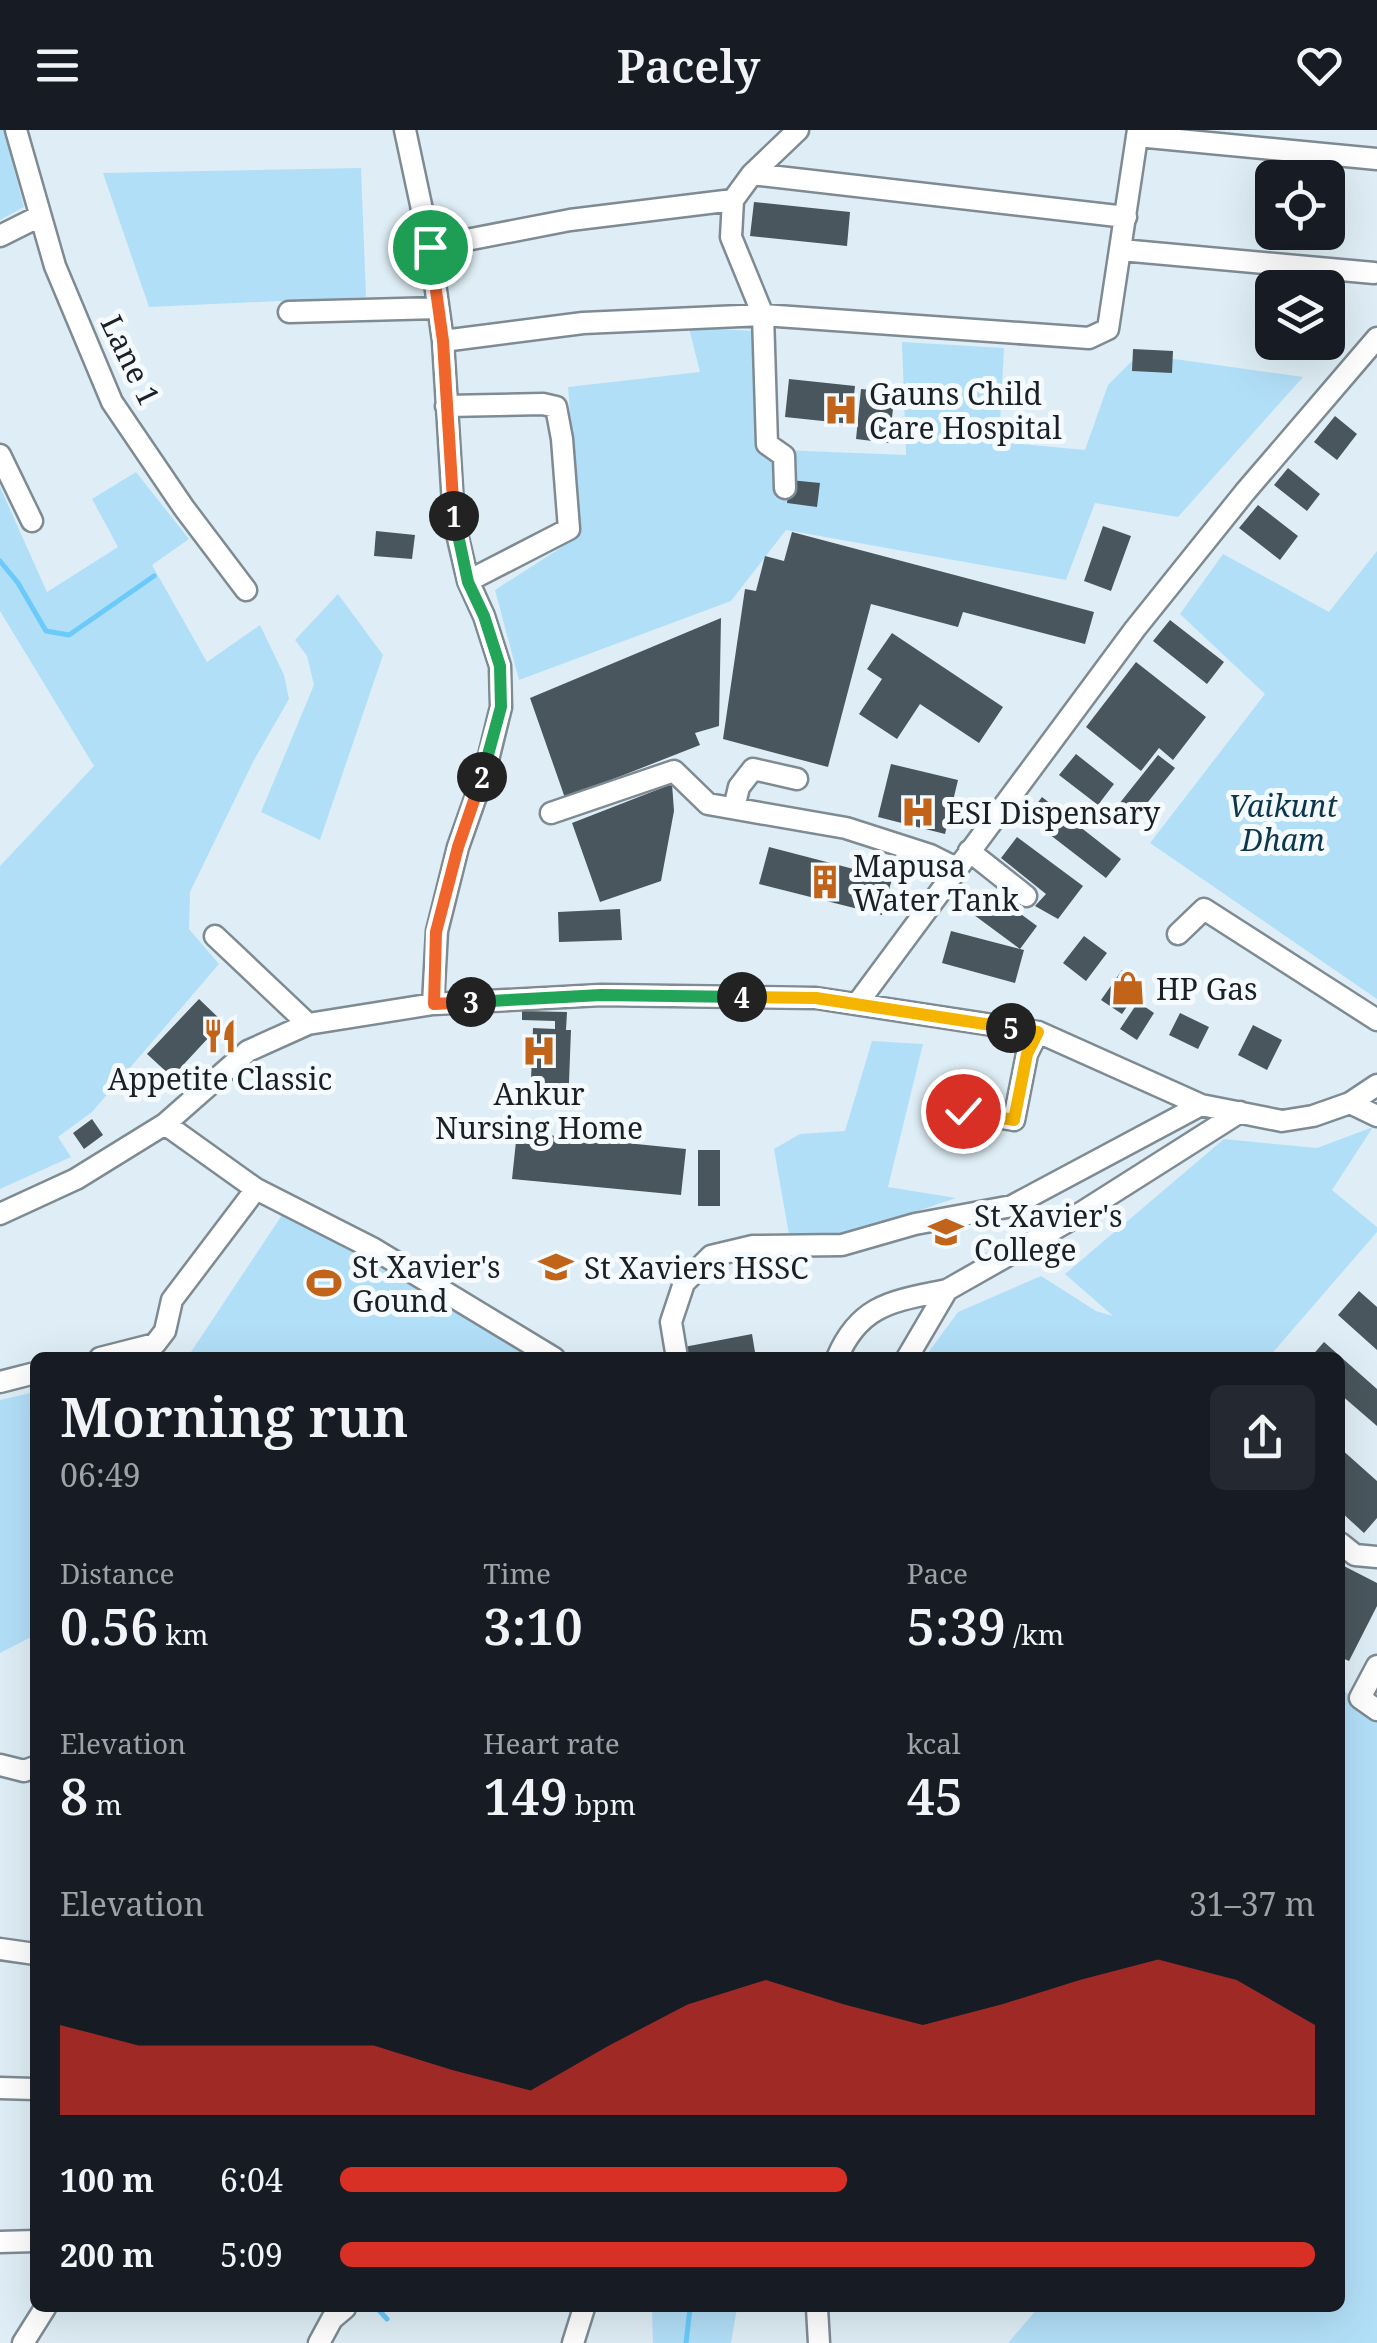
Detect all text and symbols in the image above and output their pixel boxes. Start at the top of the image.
text: Pacely [617,35,760,96]
icon: menu [30,38,85,93]
icon: heart [1292,38,1347,93]
map controls [1255,160,1345,360]
button: locate [1255,160,1345,250]
pin [388,205,473,290]
icon: arrive [403,220,458,275]
button: layers [1255,270,1345,360]
street label: Lane 1 [92,308,170,412]
place label: Gauns Child Care Hospital [869,373,1062,448]
hospital icon: Gauns Child Care Hospital [822,391,860,429]
pin: 1 [429,491,479,541]
text: 1 [446,497,462,535]
pin: 2 [457,752,507,802]
text: 2 [474,758,490,796]
park label: Vaikunt Dham [1229,785,1338,860]
place label: ESI Dispensary [946,792,1160,833]
hospital icon: ESI Dispensary [899,793,937,831]
place label: Mapusa Water Tank [853,845,1019,920]
building icon: Mapusa Water Tank [806,863,844,901]
place label: HP Gas [1156,968,1258,1009]
shop icon: HP Gas [1109,969,1147,1007]
pin: 4 [717,972,767,1022]
pin: 3 [446,977,496,1027]
text: 4 [734,978,750,1016]
text: 3 [463,983,479,1021]
pin: 5 [986,1003,1036,1053]
text: 5 [1003,1009,1019,1047]
restaurant icon: Appetite Classic [201,1017,239,1055]
hospital icon: Ankur Nursing Home [520,1032,558,1070]
place label: Appetite Classic [108,1058,332,1099]
pin [921,1069,1006,1154]
place label: Ankur Nursing Home [435,1073,643,1148]
icon: check [936,1084,991,1139]
place label: St Xavier's College [974,1195,1123,1270]
school or university icon: St Xavier's College [927,1213,965,1251]
place label: St Xavier's Gound [352,1246,501,1321]
place label: St Xaviers HSSC [584,1247,809,1288]
school or university icon: St Xaviers HSSC [537,1248,575,1286]
sports icon: St Xavier's Gound [305,1264,343,1302]
text: Morning run [60,1378,409,1453]
button: share [1210,1385,1315,1490]
text: 06:49 [60,1453,141,1496]
text: Distance [60,1554,174,1592]
text: Time [483,1554,551,1592]
text: Pace [907,1554,968,1592]
text: 0.56 [60,1592,158,1660]
text: 3:10 [483,1592,583,1660]
text: 5:39 [907,1592,1006,1660]
text: km [158,1615,208,1653]
text: /km [1006,1615,1064,1653]
text: Elevation [60,1724,186,1762]
text: Heart rate [483,1724,620,1762]
text: kcal [907,1724,961,1762]
text: 8 [60,1762,88,1830]
text: 149 [483,1762,568,1830]
text: 45 [907,1762,963,1830]
text: m [88,1785,122,1823]
text: bpm [568,1785,636,1823]
text: Elevation [60,1882,204,1925]
text: 31–37 m [1189,1882,1315,1925]
text: 100 m [60,2158,154,2201]
text: 6:04 [220,2158,283,2201]
text: 200 m [60,2233,154,2276]
text: 5:09 [220,2233,283,2276]

